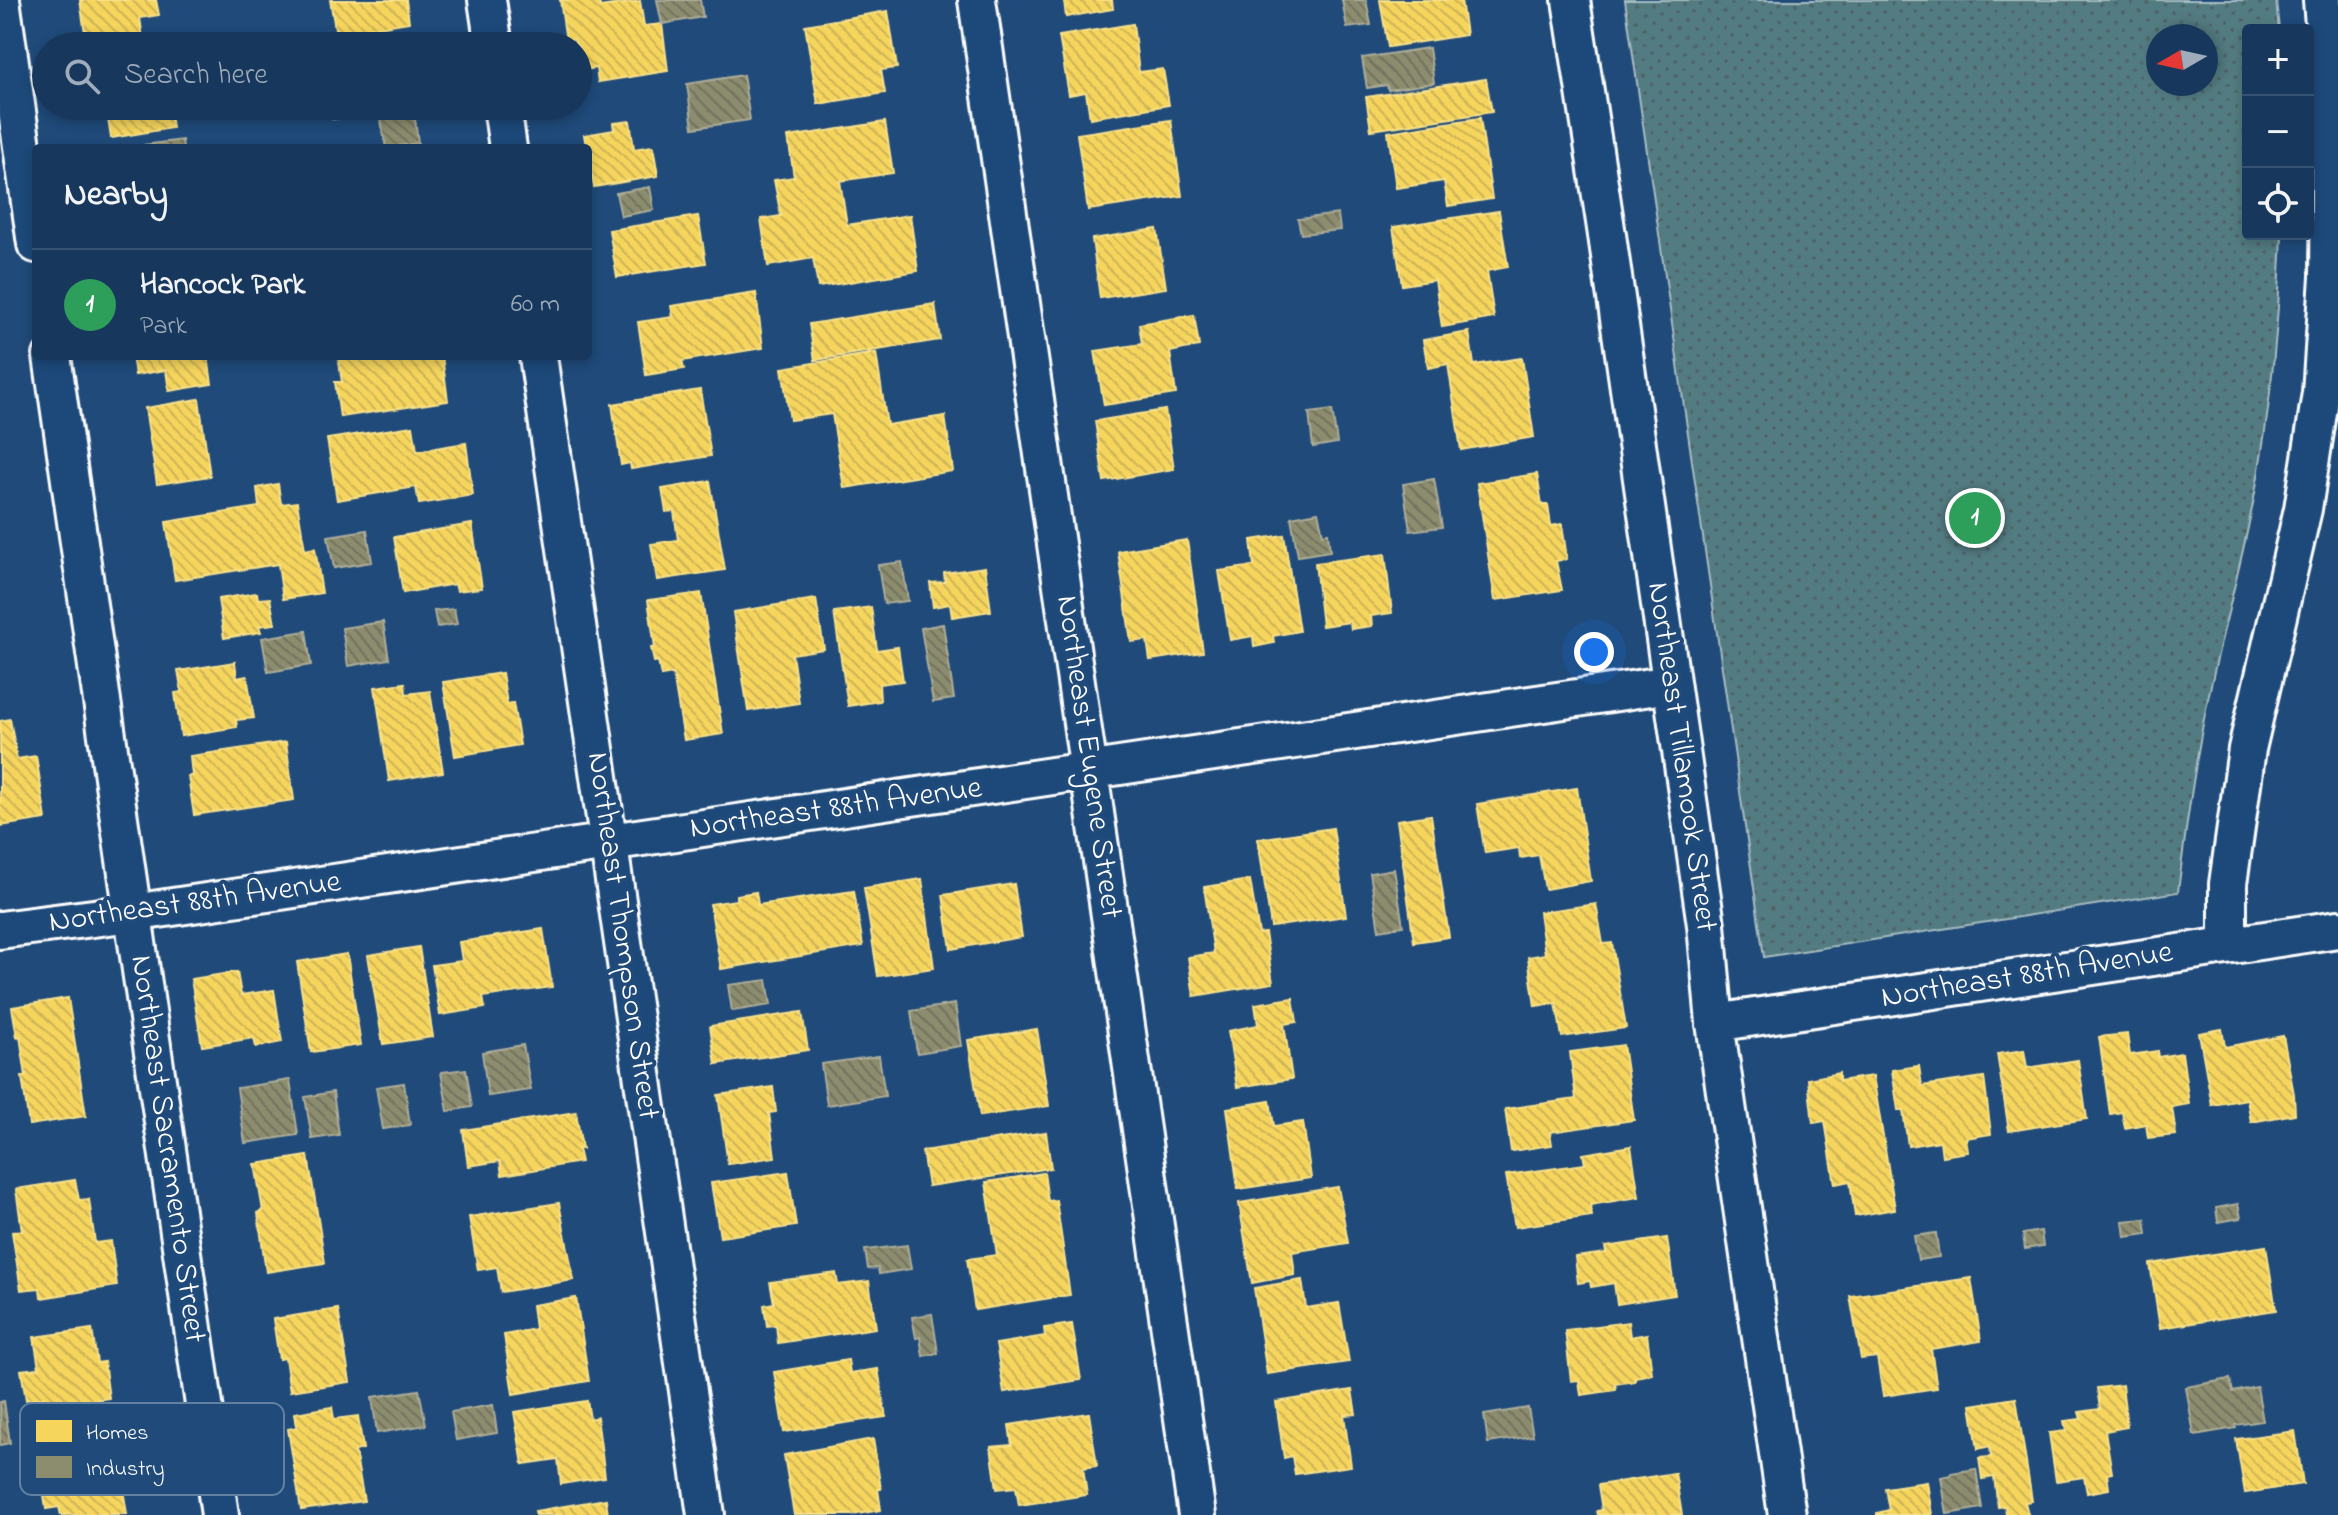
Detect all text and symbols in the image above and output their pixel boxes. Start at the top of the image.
north arrow [2146,24,2218,96]
map controls [2242,24,2314,240]
button: + [2242,24,2314,96]
search box [32,32,592,120]
icon: search [60,54,104,98]
text: Search here [124,54,268,98]
button: − [2242,96,2314,168]
button: locate [2242,168,2314,240]
text: Nearby [64,171,168,221]
text: Hancock Park [140,264,306,308]
text: 1 [86,286,94,324]
text: 60 m [511,286,560,324]
text: Park [140,308,187,346]
pin: 1 [1949,488,2001,548]
street label: Northeast Tillamook Street [1633,579,1729,935]
street label: Northeast Eugene Street [1042,592,1134,922]
your location [1574,632,1614,672]
street label: Northeast Thompson Street [573,749,671,1123]
street label: Northeast 88th Avenue [687,765,986,853]
street label: Northeast 88th Avenue [46,859,345,947]
street label: Northeast 88th Avenue [1878,930,2177,1022]
street label: Northeast Sacramento Street [117,952,218,1346]
legend [20,1403,284,1495]
text: Homes [86,1418,148,1450]
text: Industry [86,1454,165,1487]

